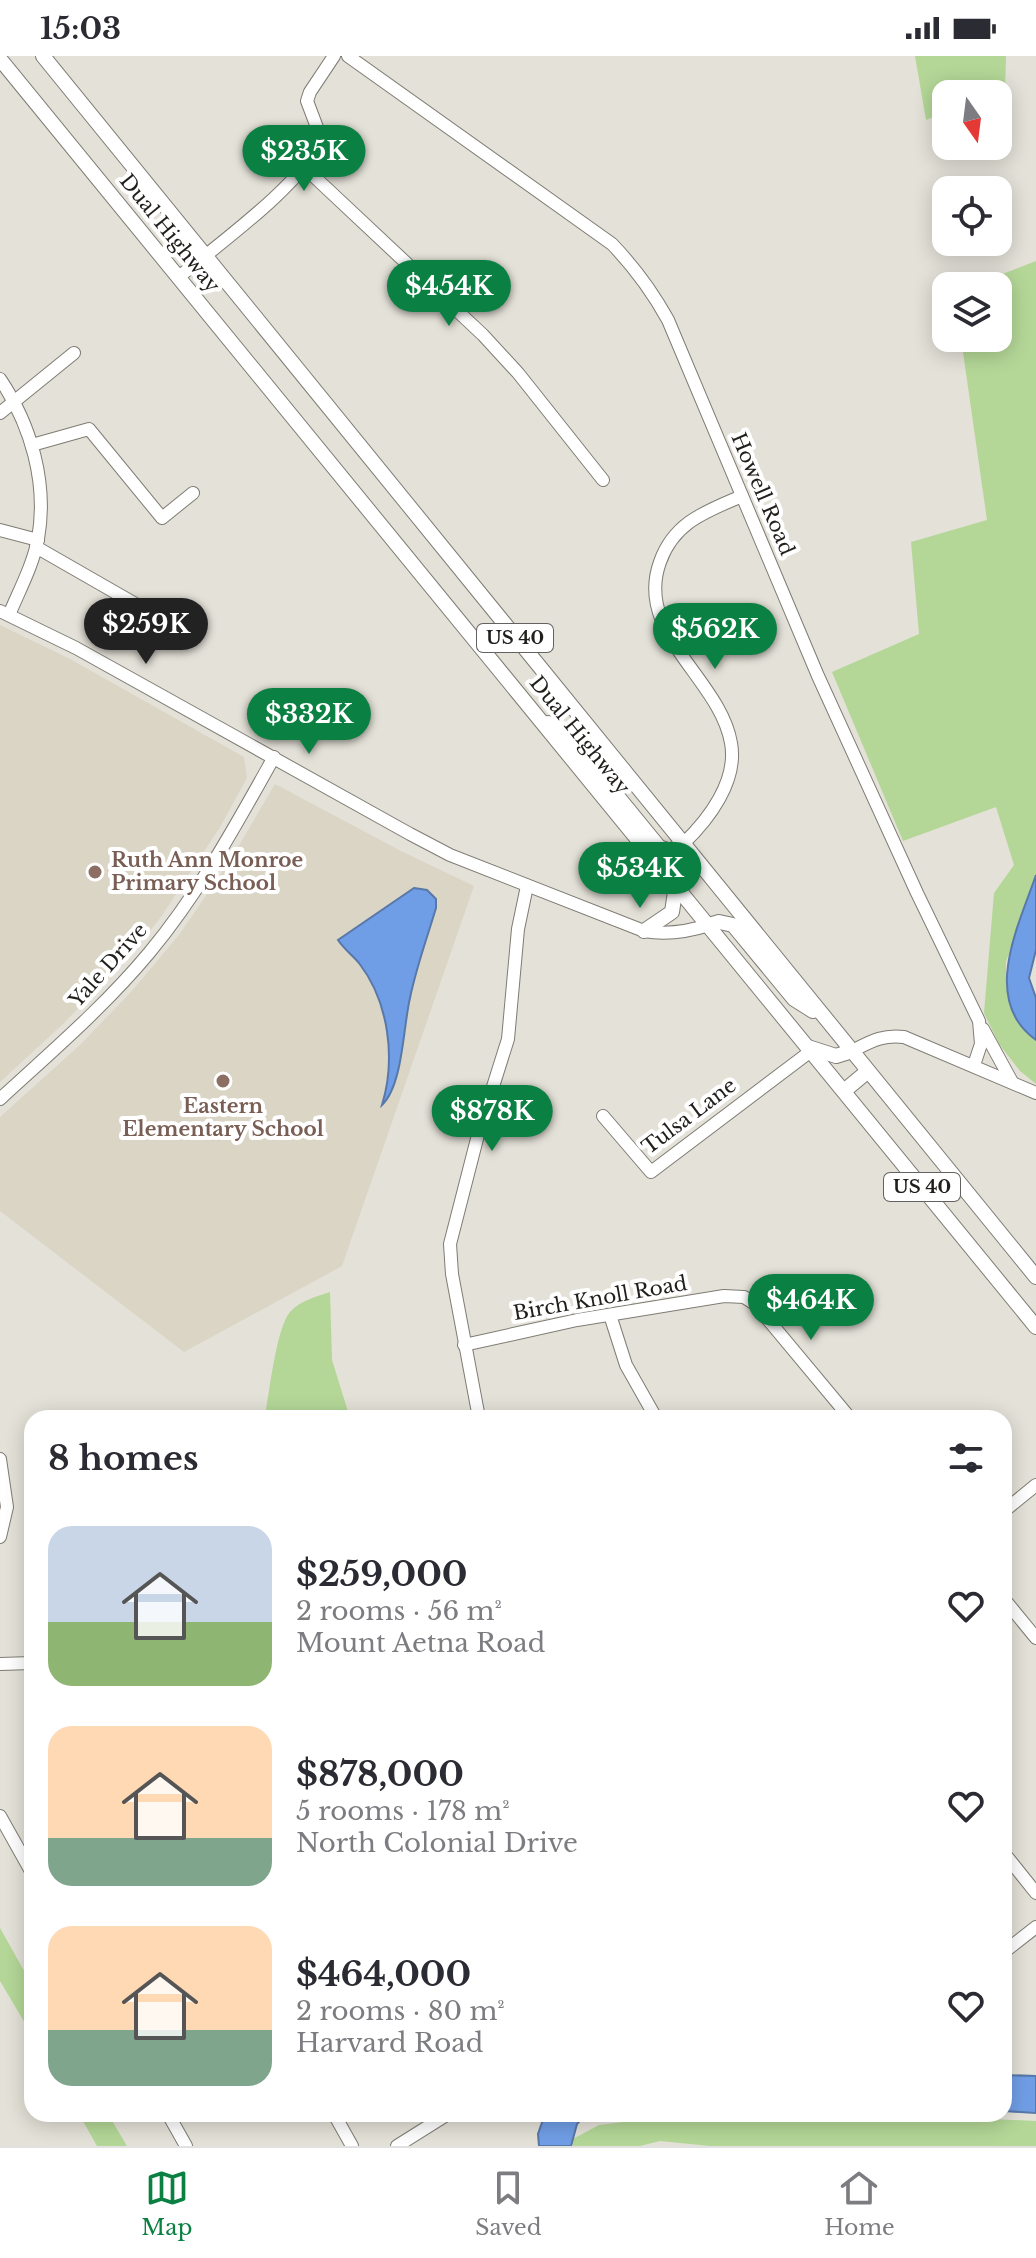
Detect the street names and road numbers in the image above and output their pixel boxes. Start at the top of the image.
street label: Dual Highway [115,169,225,297]
street label: Howell Road [726,429,800,559]
road number: US 40 [477,624,553,652]
street label: Dual Highway [525,671,635,799]
street label: Yale Drive [63,918,152,1013]
street label: Tulsa Lane [637,1073,741,1159]
road number: US 40 [884,1173,960,1201]
street label: Birch Knoll Road [511,1271,689,1325]

